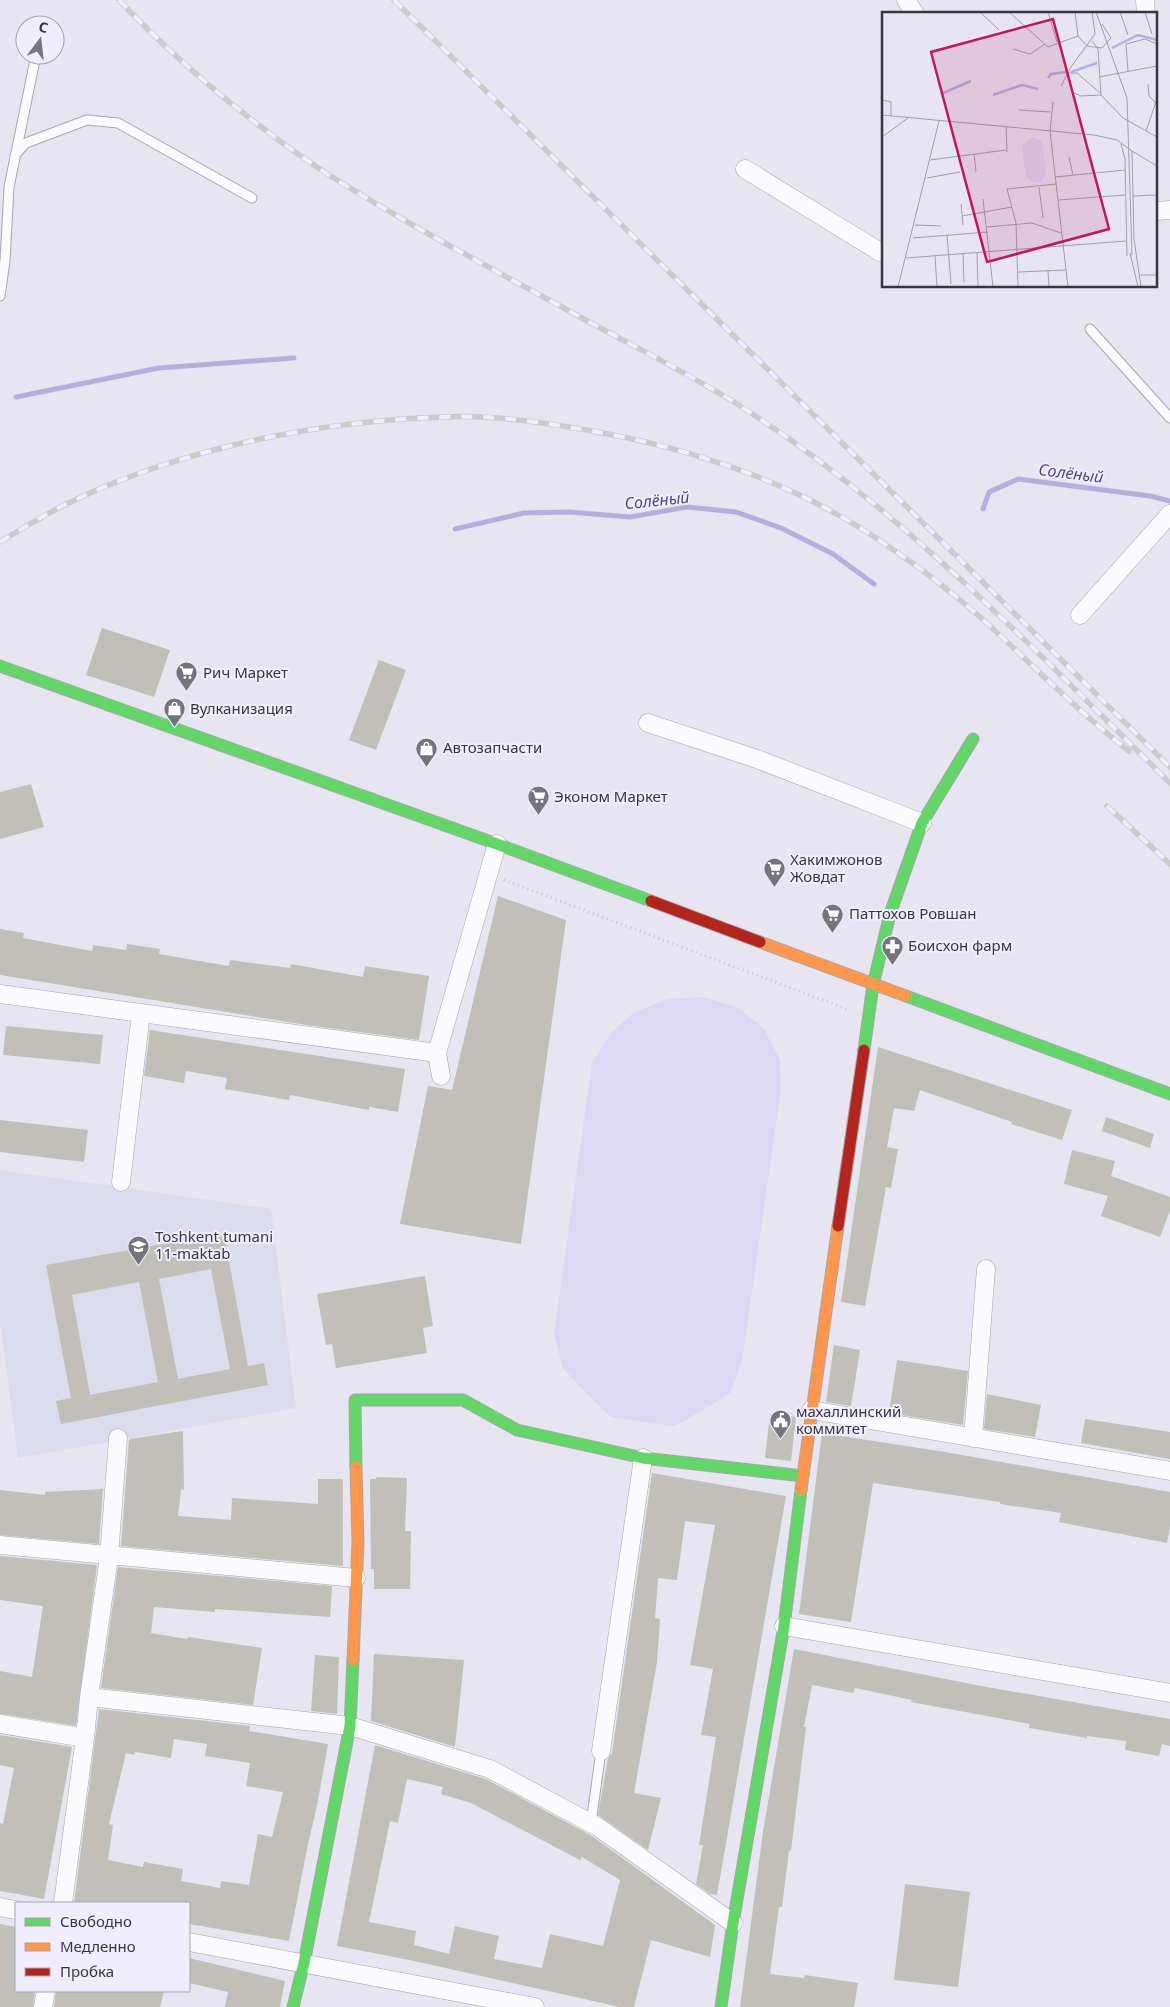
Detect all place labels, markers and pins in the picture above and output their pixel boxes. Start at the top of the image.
supermarket icon: Рич Маркет [175,661,199,692]
place label: Рич Маркет [203,662,288,682]
shop icon: Вулканизация [162,697,186,728]
place label: Вулканизация [190,698,293,718]
shop icon: Автозапчасти [415,736,439,767]
place label: Автозапчасти [443,737,542,757]
supermarket icon: Эконом Маркет [526,785,550,816]
place label: Эконом Маркет [554,786,668,806]
place label: Хакимжонов Жовдат [790,849,882,886]
supermarket icon: Хакимжонов Жовдат [762,857,786,888]
supermarket icon: Паттохов Ровшан [821,902,845,933]
place label: Паттохов Ровшан [849,903,977,923]
pharmacy icon: Боисхон фарм [880,934,904,965]
place label: Боисхон фарм [908,935,1012,955]
place label: Toshkent tumani 11-maktab [155,1226,273,1263]
school or university icon: Toshkent tumani 11-maktab [127,1234,151,1265]
place label: махаллинский коммитет [796,1401,901,1438]
public building icon: махаллинский коммитет [768,1409,792,1440]

